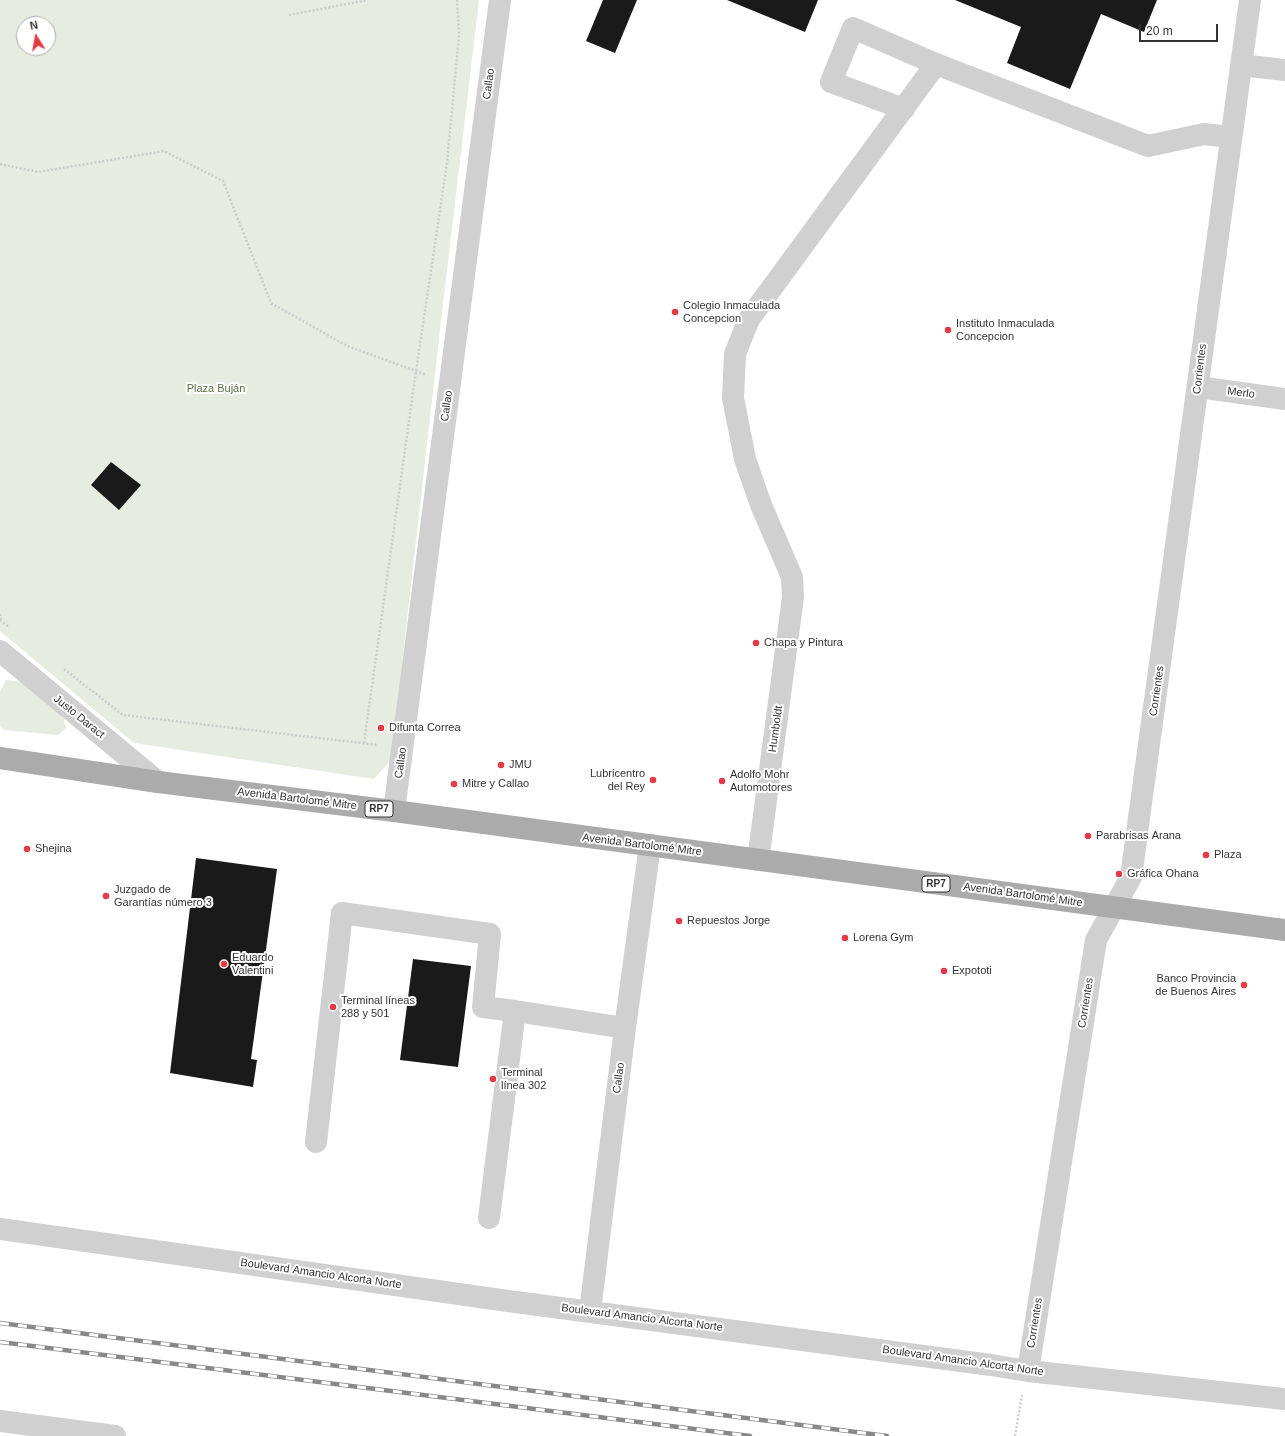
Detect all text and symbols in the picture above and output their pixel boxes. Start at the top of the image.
north arrow [16,16,56,56]
scale bar [1141,16,1220,42]
text: N [29,19,39,32]
text: 20 m [1146,24,1173,38]
street label: Callao [481,68,497,100]
place label: Colegio Inmaculada Concepcion [683,299,780,325]
marker: Colegio Inmaculada Concepcion [670,307,680,317]
place label: Instituto Inmaculada Concepcion [956,317,1054,343]
marker: Instituto Inmaculada Concepcion [943,325,953,335]
street label: Corrientes [1190,343,1210,395]
park label: Plaza Buján [187,382,245,396]
street label: Merlo [1227,385,1255,401]
street label: Callao [439,390,455,422]
place label: Chapa y Pintura [764,636,843,650]
marker: Chapa y Pintura [751,638,761,648]
street label: Corrientes [1147,665,1167,717]
street label: Justo Daract [51,692,107,742]
street label: Humboldt [766,705,786,753]
place label: Difunta Correa [389,721,461,735]
marker: Difunta Correa [376,723,386,733]
street label: Callao [392,747,410,779]
place label: JMU [509,758,532,772]
marker: JMU [496,760,506,770]
place label: Lubricentro del Rey [590,767,645,793]
place label: Adolfo Mohr Automotores [730,768,792,794]
marker: Lubricentro del Rey [648,775,658,785]
marker: Adolfo Mohr Automotores [717,776,727,786]
place label: Mitre y Callao [462,777,529,791]
marker: Mitre y Callao [449,779,459,789]
street label: Avenida Bartolomé Mitre [237,785,357,813]
road number: RP7 [365,801,393,817]
place label: Parabrisas Arana [1096,829,1181,843]
street label: Avenida Bartolomé Mitre [582,831,702,859]
marker: Parabrisas Arana [1083,831,1093,841]
place label: Shejina [35,842,72,856]
marker: Shejina [22,844,32,854]
place label: Plaza [1214,848,1242,862]
marker: Plaza [1201,850,1211,860]
place label: Gráfica Ohana [1127,867,1199,881]
marker: Gráfica Ohana [1114,869,1124,879]
road number: RP7 [922,876,950,892]
street label: Avenida Bartolomé Mitre [963,880,1083,910]
place label: Juzgado de Garantías número 3 [114,883,212,909]
marker: Juzgado de Garantías número 3 [101,891,111,901]
place label: Repuestos Jorge [687,914,770,928]
marker: Repuestos Jorge [674,916,684,926]
place label: Lorena Gym [853,931,914,945]
marker: Lorena Gym [840,933,850,943]
place label: Eduardo Valentini [232,951,274,977]
marker: Eduardo Valentini [219,959,229,969]
place label: Expototi [952,964,992,978]
marker: Expototi [939,966,949,976]
place label: Banco Provincia de Buenos Aires [1155,972,1236,998]
street label: Corrientes [1076,977,1096,1029]
marker: Banco Provincia de Buenos Aires [1239,980,1249,990]
place label: Terminal líneas 288 y 501 [341,994,415,1020]
marker: Terminal líneas 288 y 501 [328,1002,338,1012]
street label: Callao [611,1062,627,1094]
place label: Terminal línea 302 [501,1066,546,1092]
marker: Terminal línea 302 [488,1074,498,1084]
street label: Boulevard Amancio Alcorta Norte [240,1256,402,1292]
street label: Corrientes [1025,1297,1045,1349]
street label: Boulevard Amancio Alcorta Norte [560,1302,724,1334]
street label: Boulevard Amancio Alcorta Norte [882,1343,1044,1379]

